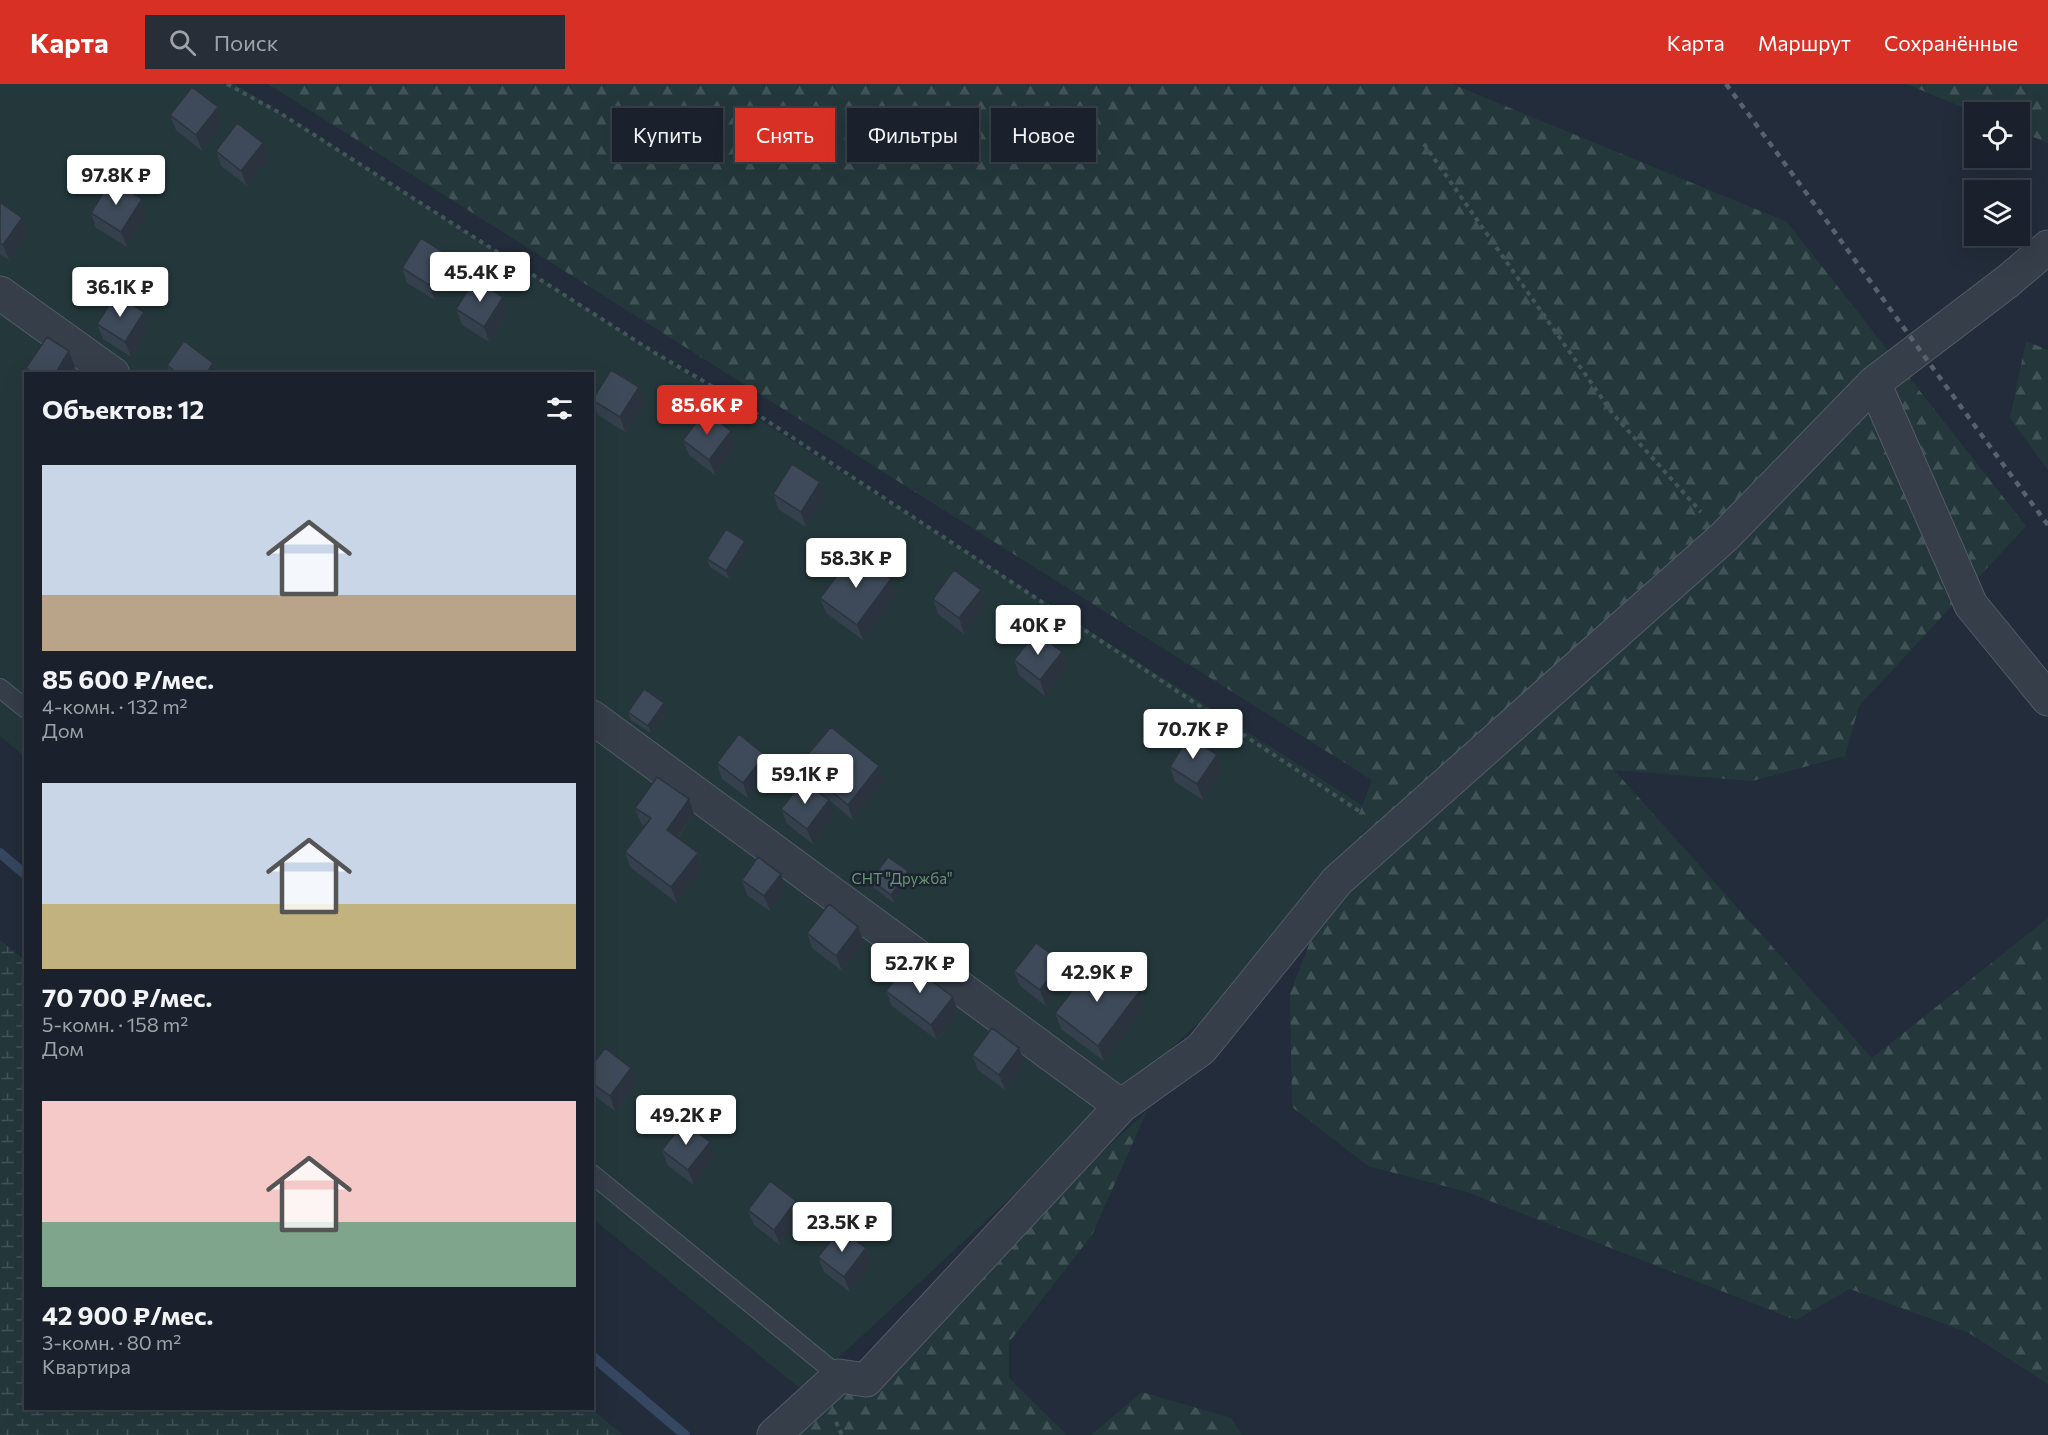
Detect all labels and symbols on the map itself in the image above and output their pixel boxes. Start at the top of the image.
pin: 97.8K ₽ [61,155,171,206]
pin: 45.4K ₽ [425,252,535,303]
pin: 36.1K ₽ [65,267,175,318]
pin: 85.6K ₽ [652,385,762,436]
pin: 58.3K ₽ [801,538,911,589]
pin: 40K ₽ [996,605,1080,656]
pin: 70.7K ₽ [1138,709,1248,760]
pin: 59.1K ₽ [750,754,860,805]
park label: СНТ "Дружба" [851,869,953,887]
pin: 52.7K ₽ [865,943,975,994]
pin: 42.9K ₽ [1042,952,1152,1003]
pin: 49.2K ₽ [631,1095,741,1146]
pin: 23.5K ₽ [787,1202,897,1253]

